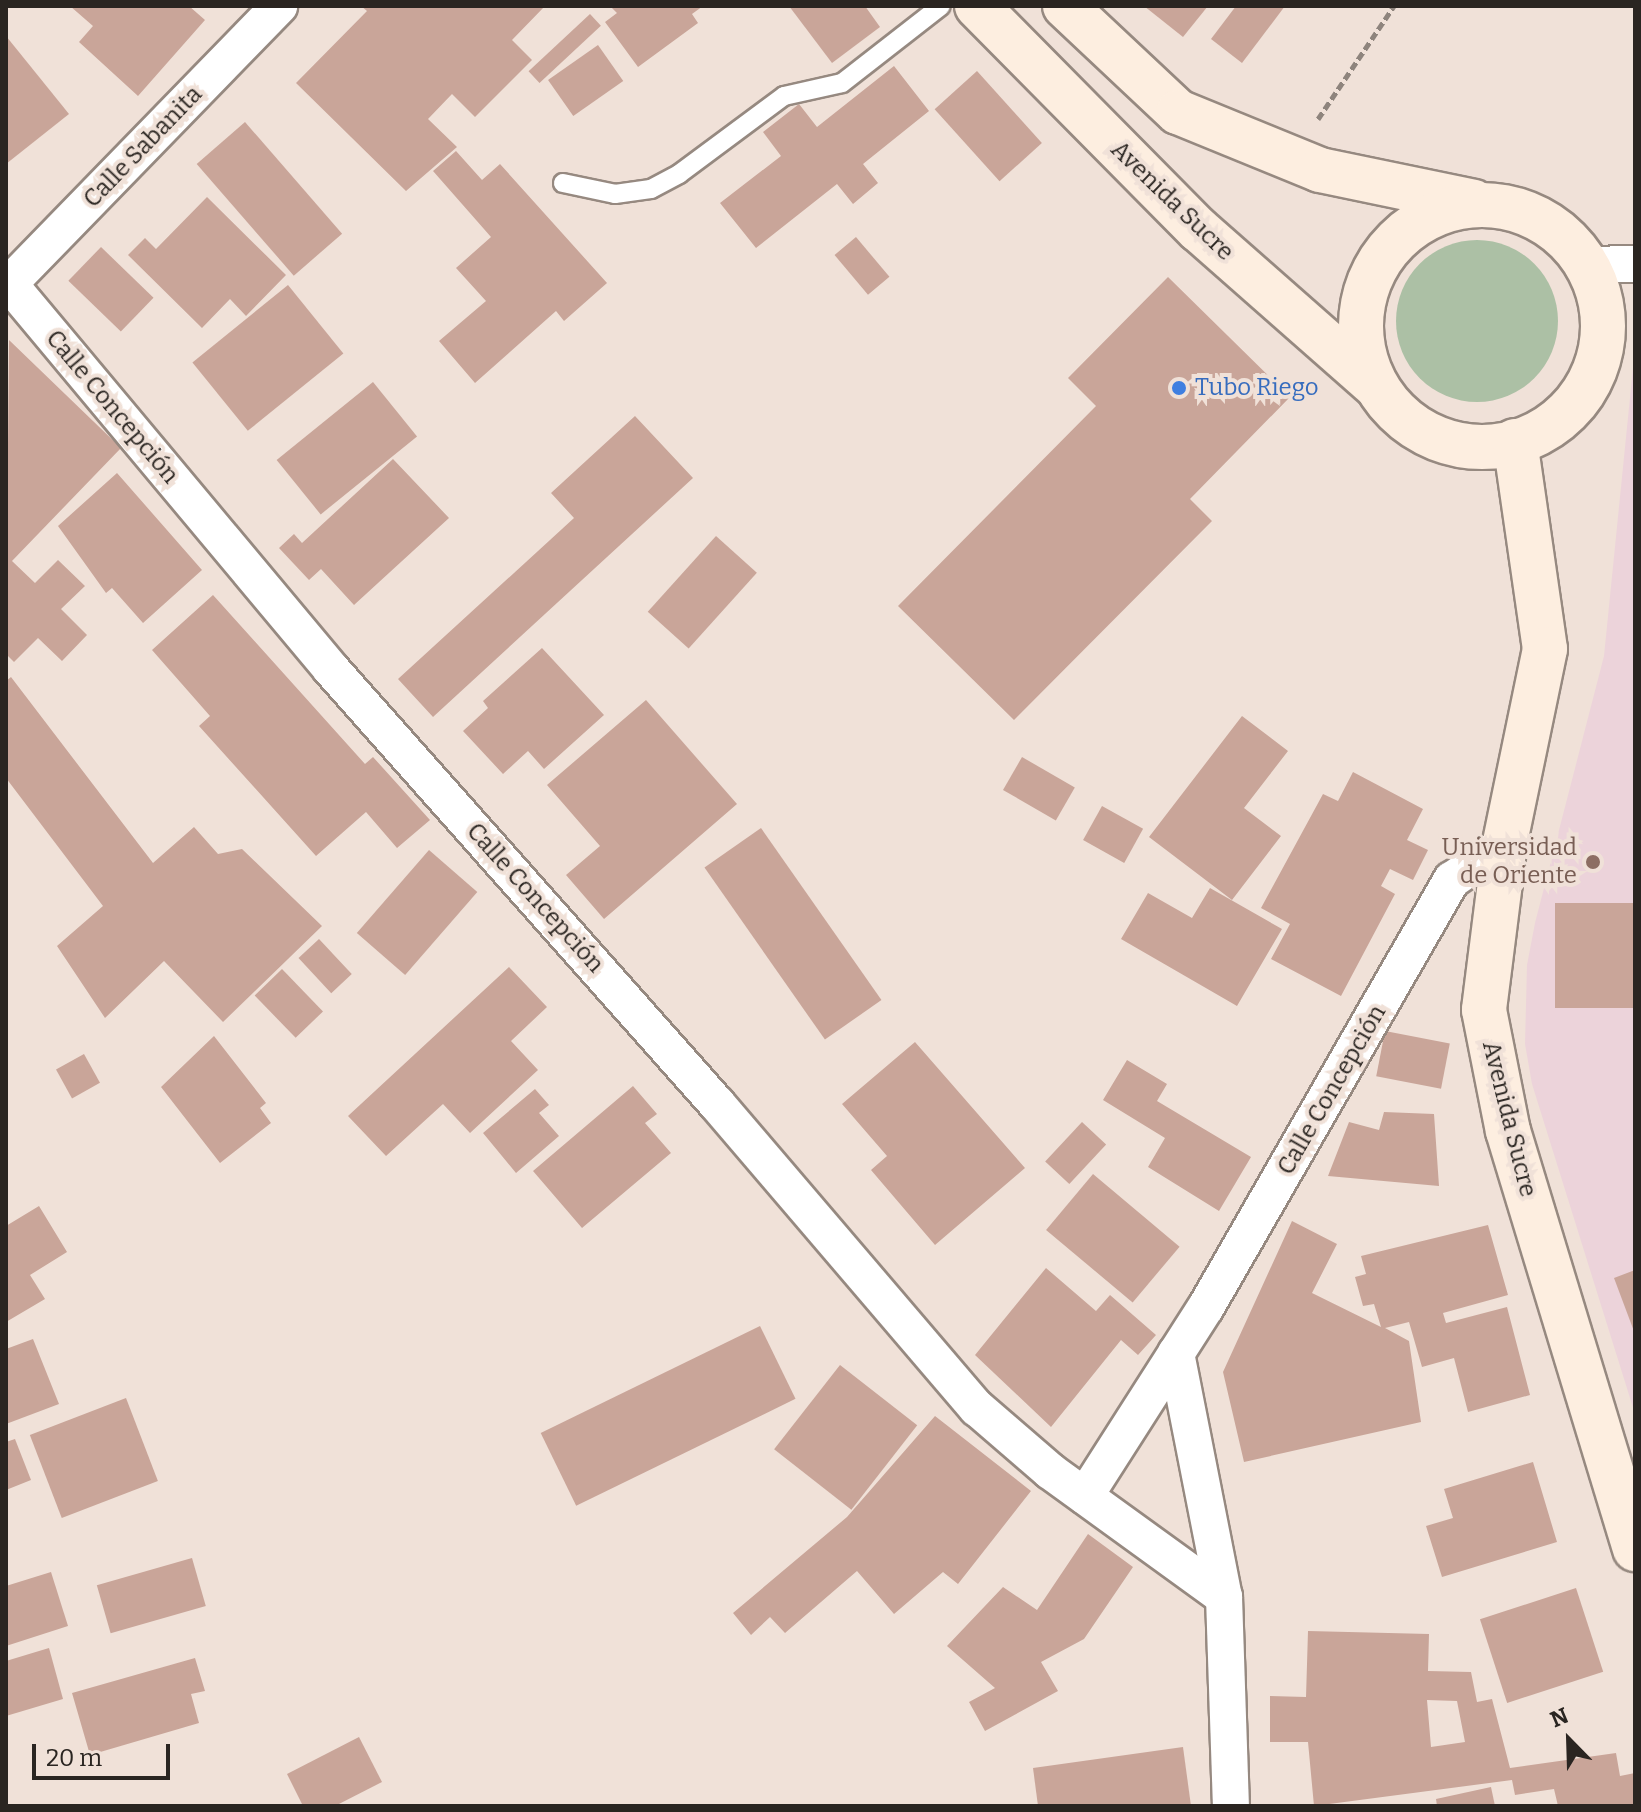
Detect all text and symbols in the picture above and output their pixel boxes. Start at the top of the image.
street label: Calle Sabanita [78,80,208,214]
street label: Avenida Sucre [1105,135,1239,267]
street label: Calle Concepción [40,325,184,489]
place label: Tubo Riego [1195,374,1319,402]
marker: Tubo Riego [1170,379,1188,397]
street label: Calle Concepción [460,817,610,979]
place label: Universidad de Oriente [1442,834,1577,890]
marker: Universidad de Oriente [1584,853,1602,871]
street label: Calle Concepción [1272,1000,1392,1180]
street label: Avenida Sucre [1476,1038,1542,1200]
north arrow [1529,1700,1609,1780]
text: N [1546,1702,1573,1733]
scale bar [36,1728,174,1778]
text: 20 m [46,1744,102,1772]

